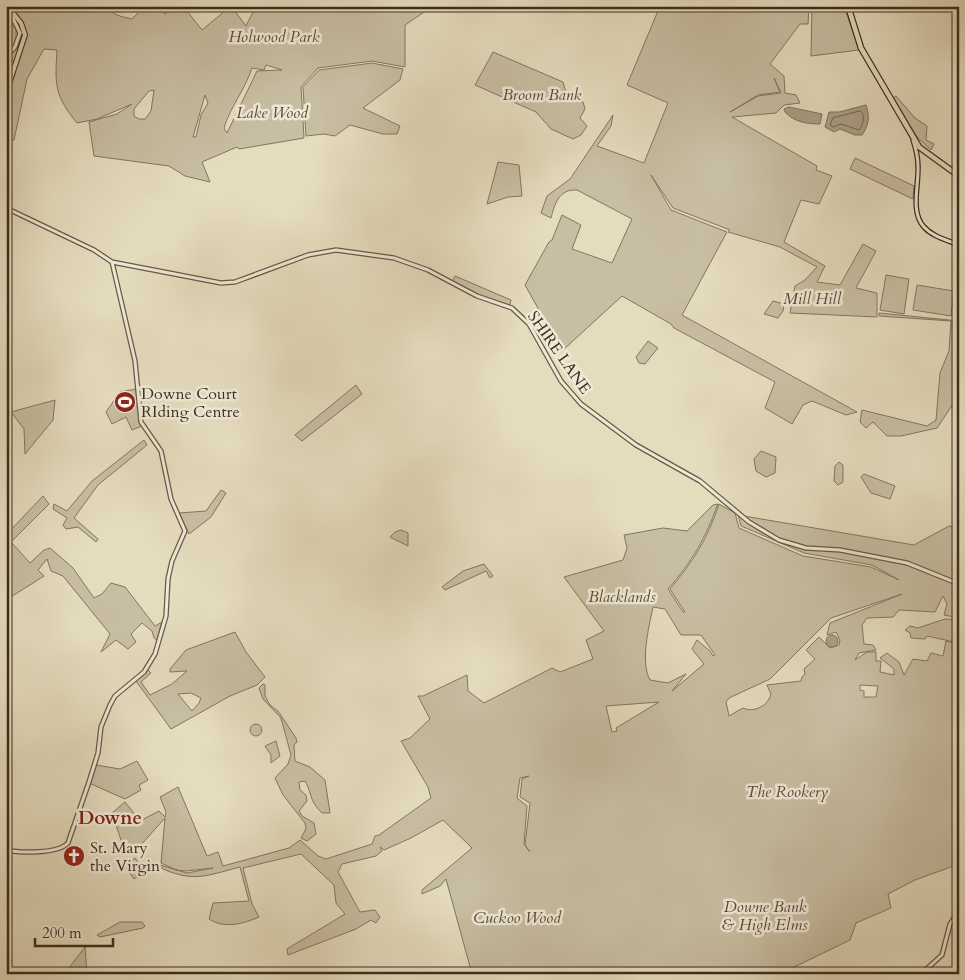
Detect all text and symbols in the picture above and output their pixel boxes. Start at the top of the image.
park label: Holwood Park [228,26,320,48]
park label: Broom Bank [503,84,581,106]
park label: Lake Wood [236,102,309,124]
park label: Mill Hill [783,288,842,310]
street label: SHIRE LANE [522,307,596,399]
place label: Downe Court RIding Centre [141,383,240,423]
sports icon: Downe Court RIding Centre [113,390,137,414]
park label: Blacklands [588,586,656,608]
park label: The Rookery [746,781,828,803]
district label: Downe [78,805,142,831]
place label: St. Mary the Virgin [90,837,160,877]
church icon: St. Mary the Virgin [62,844,86,868]
park label: Downe Bank & High Elms [722,896,808,936]
park label: Cuckoo Wood [473,907,562,929]
scale bar [35,915,112,947]
text: 200 m [42,923,82,943]

